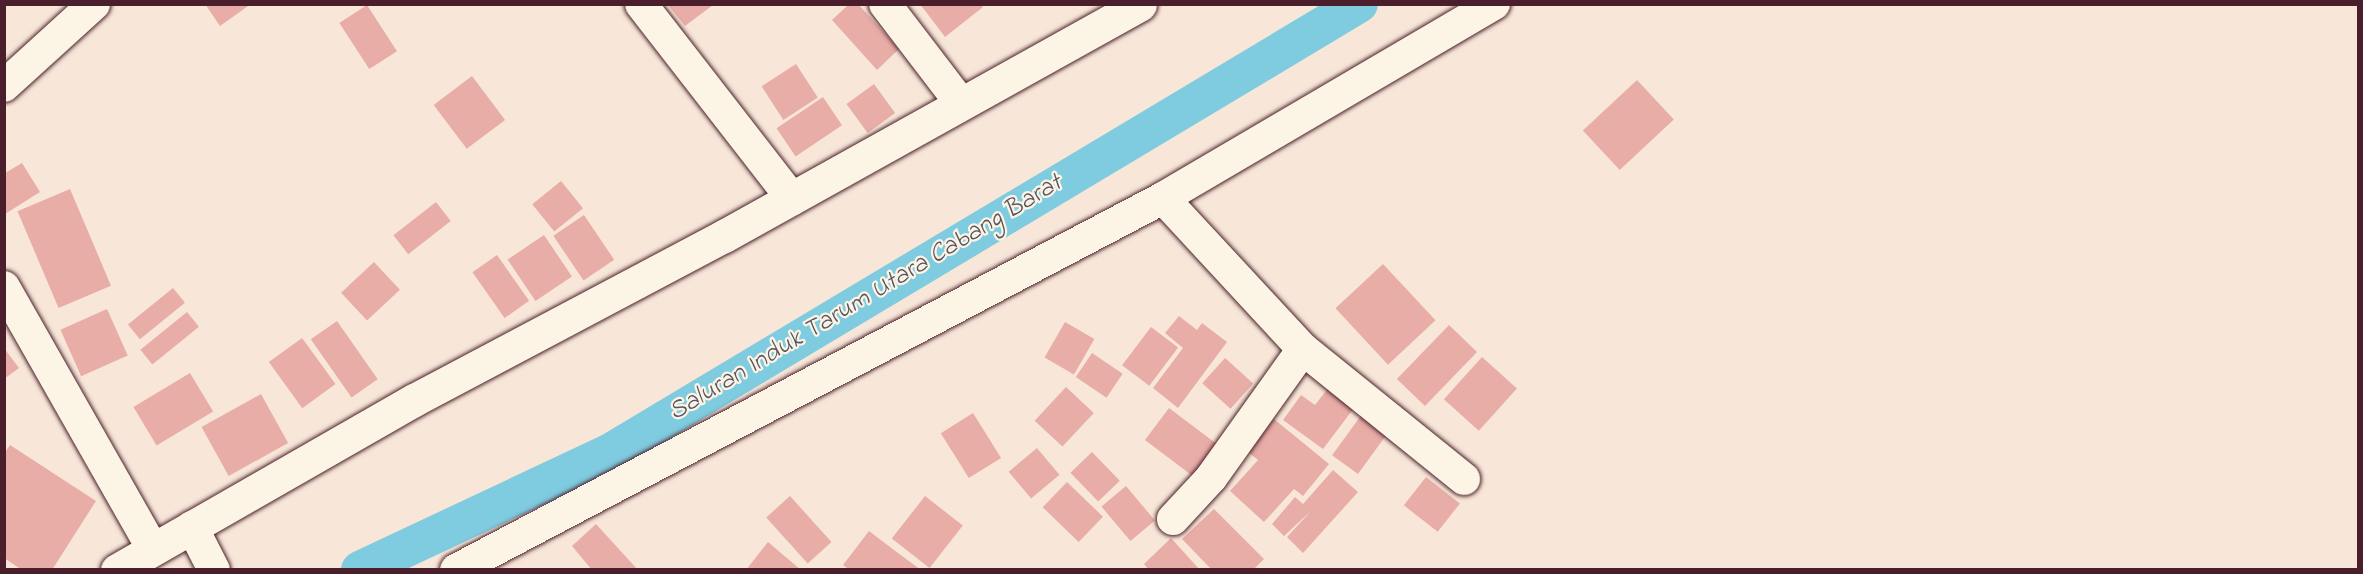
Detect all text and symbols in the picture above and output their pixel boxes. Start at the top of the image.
water label: Saluran Induk Tarum Utara Cabang Barat [664,169,1068,429]

